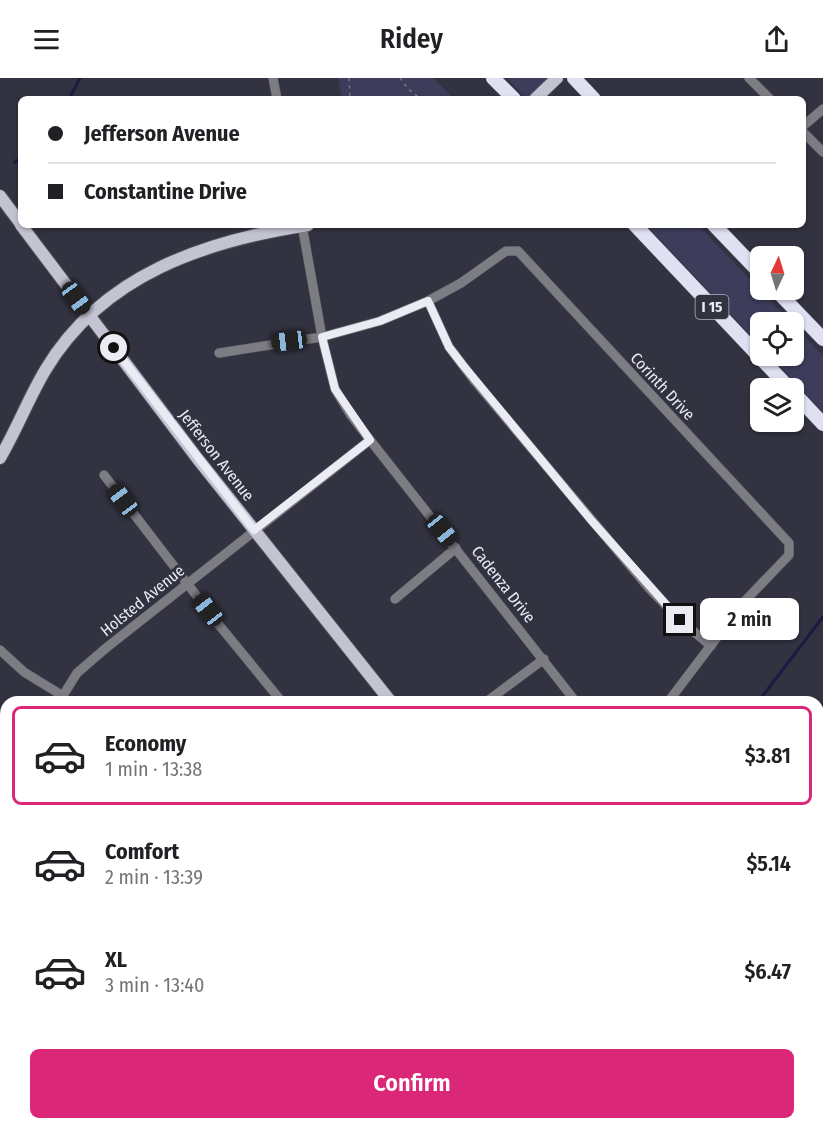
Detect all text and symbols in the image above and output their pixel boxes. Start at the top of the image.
icon: menu [30,23,63,56]
text: Ridey [380,23,443,55]
icon: share [760,23,793,56]
text: Jefferson Avenue [84,120,240,147]
text: Constantine Drive [84,178,247,205]
north arrow [750,246,804,300]
map controls [750,246,804,432]
car [58,278,94,318]
road number: I 15 [696,295,728,319]
button: locate [750,312,804,366]
car [270,330,308,352]
route start [100,334,127,361]
street label: Corinth Drive [627,349,699,424]
button: layers [750,378,804,432]
street label: Jefferson Avenue [175,406,258,505]
car [105,480,141,520]
car [424,510,460,550]
street label: Cadenza Drive [468,542,540,627]
street label: Holsted Avenue [97,561,188,640]
car [190,590,226,630]
callout: 2 min [701,599,800,641]
route end [666,606,693,633]
text: 2 min [727,607,772,631]
icon: car [33,729,87,783]
text: Economy [105,730,186,757]
text: $3.81 [745,742,791,769]
text: 1 min · 13:38 [105,757,202,781]
icon: car [33,837,87,891]
text: Comfort [105,838,179,865]
text: $5.14 [746,850,791,877]
text: 2 min · 13:39 [105,865,203,889]
icon: car [33,945,87,999]
text: XL [105,946,127,973]
text: $6.47 [744,958,791,985]
text: 3 min · 13:40 [105,973,204,997]
button: Confirm [30,1049,794,1118]

